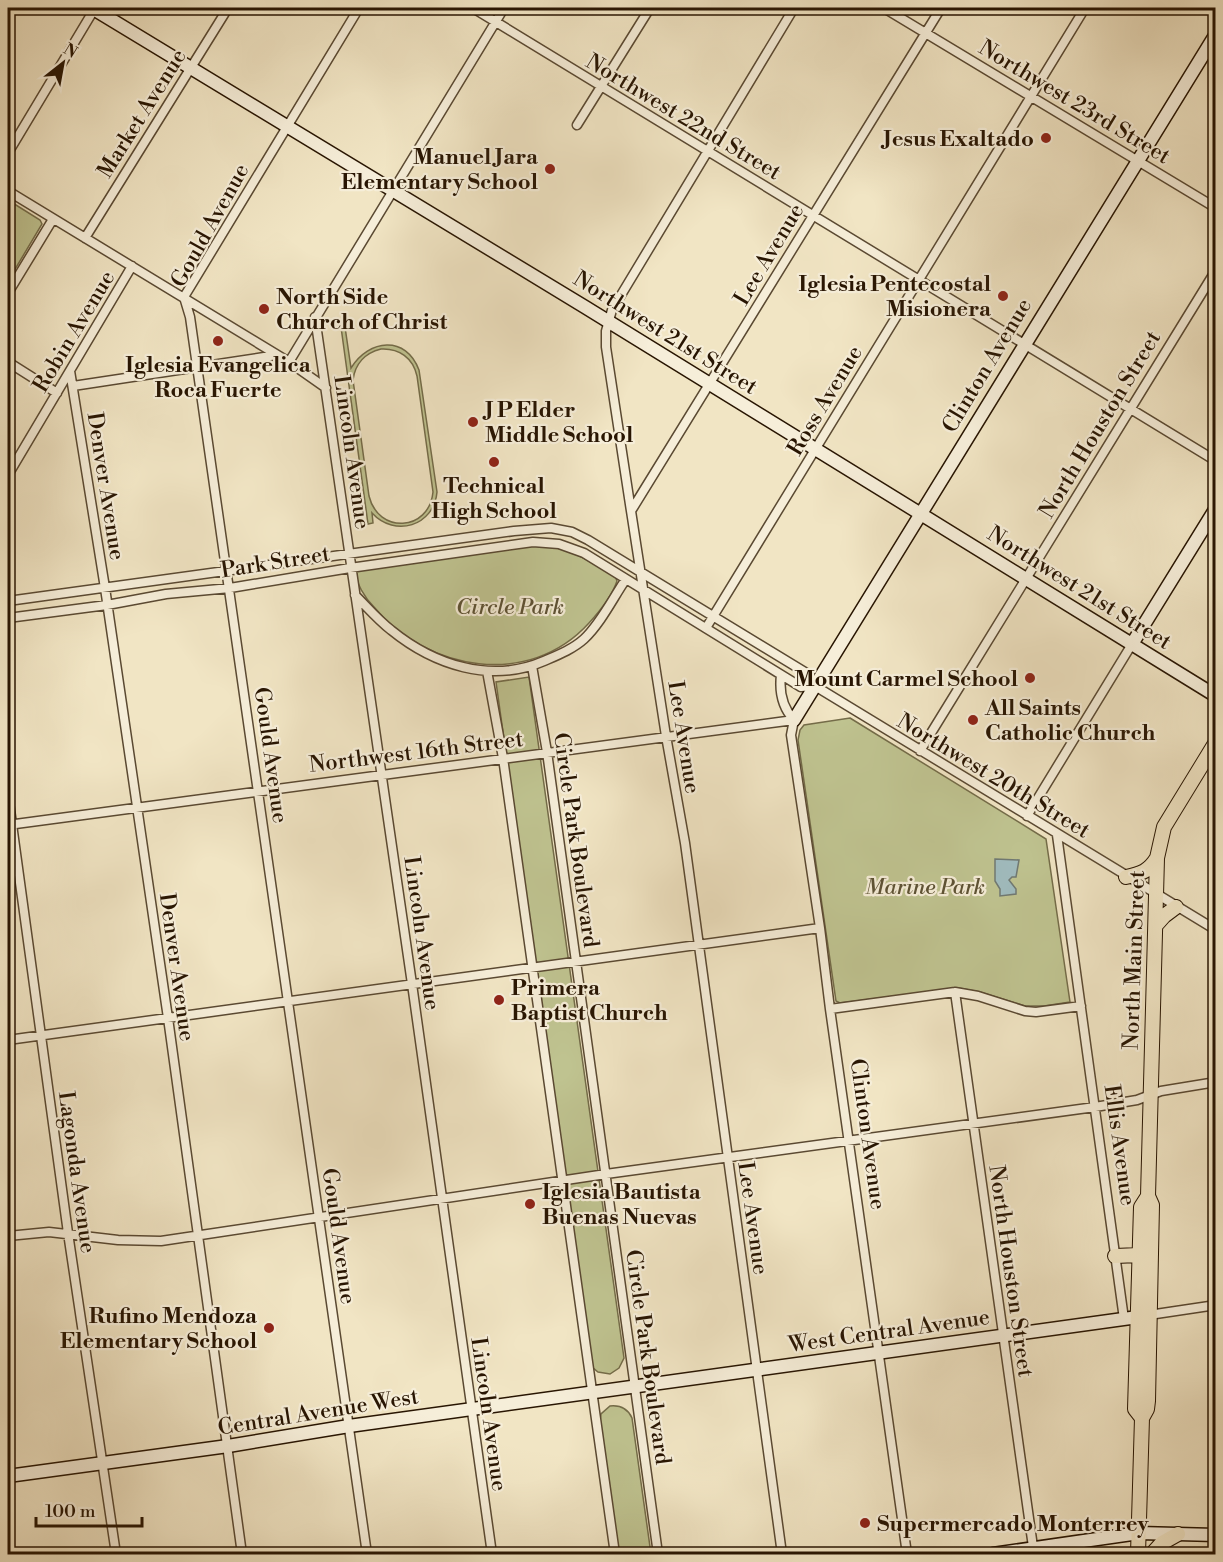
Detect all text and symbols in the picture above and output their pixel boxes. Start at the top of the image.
north arrow [33,33,93,93]
street label: Northwest 23rd Street [974,34,1175,170]
text: N [60,39,81,63]
street label: Market Avenue [92,44,193,183]
street label: Northwest 22nd Street [581,48,786,186]
place label: Jesus Exaltado [880,126,1034,153]
marker: Jesus Exaltado [1039,131,1053,145]
place label: Manuel Jara Elementary School [341,144,539,196]
street label: Gould Avenue [165,159,255,292]
marker: Manuel Jara Elementary School [543,162,557,176]
street label: Lee Avenue [728,199,810,311]
street label: Robin Avenue [27,266,121,398]
street label: Northwest 21st Street [568,266,762,401]
place label: Iglesia Pentecostal Misionera [798,271,992,323]
place label: North Side Church of Christ [276,284,447,336]
marker: Iglesia Pentecostal Misionera [996,289,1010,303]
street label: Clinton Avenue [937,294,1038,438]
marker: North Side Church of Christ [257,302,271,316]
street label: North Houston Street [1034,326,1167,523]
marker: Iglesia Evangelica Roca Fuerte [211,334,225,348]
street label: Ross Avenue [782,341,869,461]
place label: Iglesia Evangelica Roca Fuerte [125,352,312,404]
street label: Lincoln Avenue [327,374,376,531]
place label: J P Elder Middle School [482,397,633,449]
street label: Denver Avenue [80,410,131,562]
marker: J P Elder Middle School [466,415,480,429]
marker: Technical High School [487,455,501,469]
place label: Technical High School [431,473,557,525]
street label: Northwest 21st Street [982,521,1176,656]
street label: Park Street [219,541,332,584]
park label: Circle Park [456,594,564,621]
place label: Mount Carmel School [794,666,1018,693]
marker: Mount Carmel School [1023,671,1037,685]
street label: Lee Avenue [661,679,706,796]
street label: Gould Avenue [248,685,293,825]
place label: All Saints Catholic Church [984,695,1156,747]
street label: Northwest 20th Street [892,708,1095,845]
marker: All Saints Catholic Church [966,713,980,727]
street label: Northwest 16th Street [308,726,525,779]
street label: Circle Park Boulevard [547,731,604,950]
street label: Lincoln Avenue [397,855,446,1012]
street label: North Main Street [1118,870,1151,1050]
park label: Marine Park [865,874,985,901]
street label: Denver Avenue [153,891,200,1043]
place label: Primera Baptist Church [511,975,668,1027]
marker: Primera Baptist Church [492,993,506,1007]
street label: Clinton Avenue [844,1057,891,1211]
street label: Ellis Avenue [1098,1083,1141,1208]
street label: Lagonda Avenue [52,1089,101,1255]
street label: Lee Avenue [731,1160,774,1276]
street label: North Houston Street [982,1163,1039,1379]
street label: Gould Avenue [316,1166,361,1306]
place label: Iglesia Bautista Buenas Nuevas [542,1179,702,1231]
marker: Iglesia Bautista Buenas Nuevas [523,1197,537,1211]
street label: Circle Park Boulevard [619,1248,676,1467]
place label: Rufino Mendoza Elementary School [60,1303,258,1355]
street label: West Central Avenue [786,1304,992,1359]
marker: Rufino Mendoza Elementary School [262,1321,276,1335]
street label: Lincoln Avenue [464,1336,513,1493]
street label: Central Avenue West [216,1383,421,1442]
scale bar [36,1490,142,1528]
text: 100 m [45,1500,96,1523]
place label: Supermercado Monterrey [877,1511,1149,1538]
marker: Supermercado Monterrey [858,1516,872,1530]

